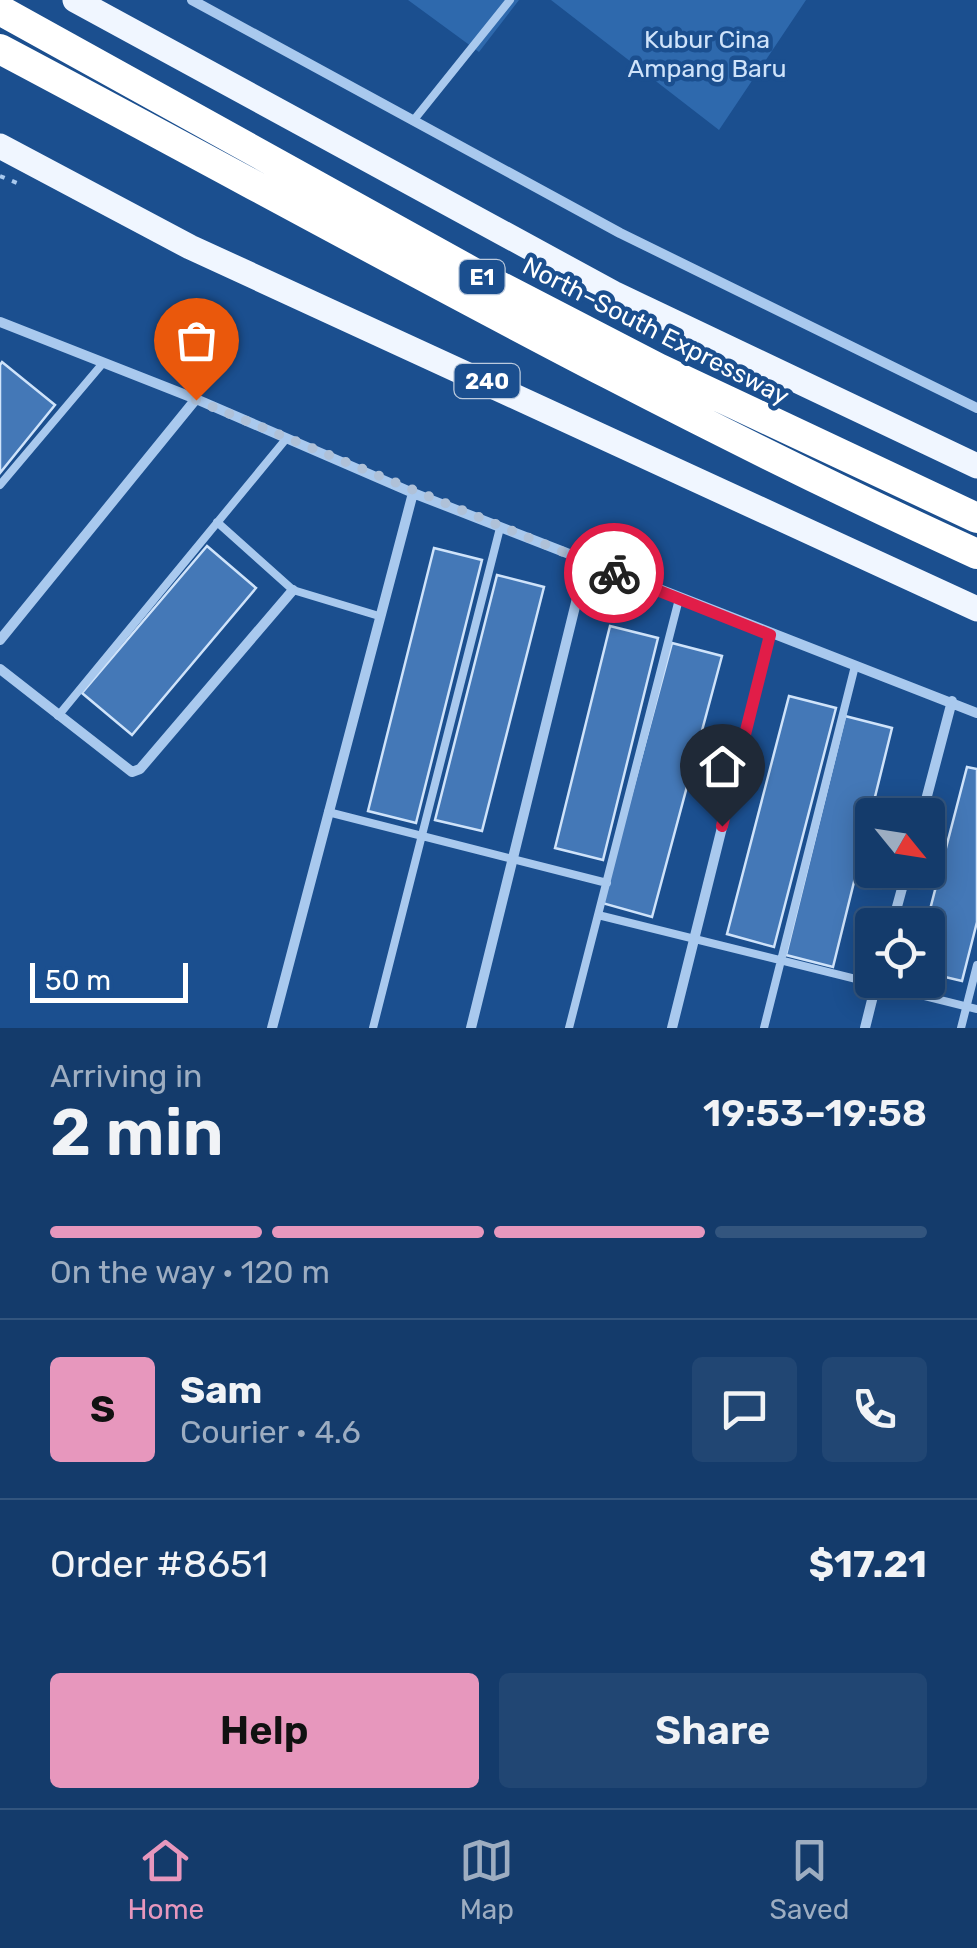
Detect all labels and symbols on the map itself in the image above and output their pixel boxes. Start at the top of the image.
park label: Kubur Cina Ampang Baru [628,25,786,83]
street label: North–South Expressway [518,251,794,411]
road number: E1 [460,260,504,294]
pin [154,298,239,401]
road number: 240 [454,364,520,398]
courier [564,523,664,623]
pin [680,724,765,827]
north arrow [855,798,945,888]
scale bar [30,958,188,1003]

